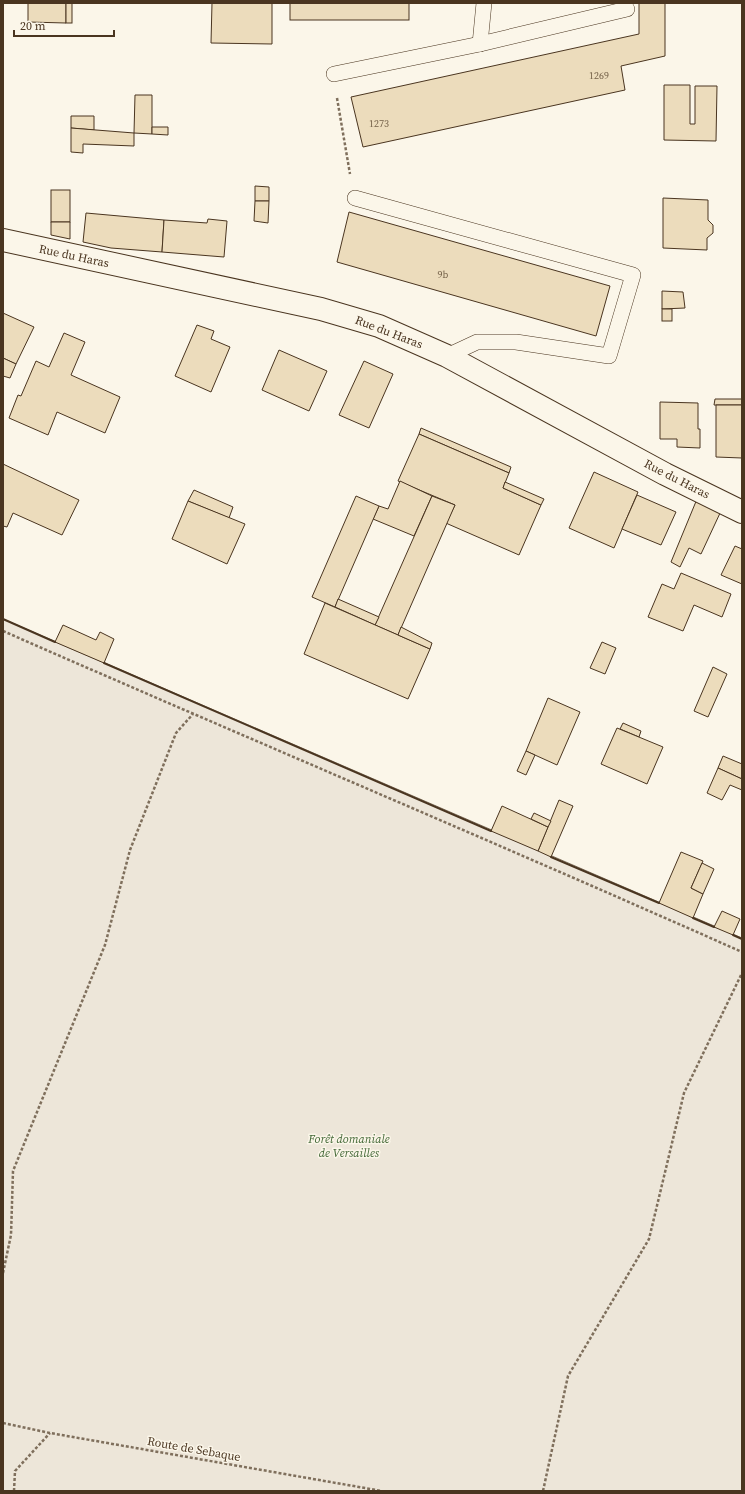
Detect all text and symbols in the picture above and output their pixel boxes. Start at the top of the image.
scale bar [14,12,114,38]
text: 20 m [20,18,46,34]
house number: 1269 [589,69,609,82]
house number: 1273 [369,117,389,130]
street label: Rue du Haras [37,241,111,271]
house number: 9b [438,268,449,281]
street label: Rue du Haras [353,312,425,352]
street label: Rue du Haras [642,456,712,502]
park label: Forêt domaniale de Versailles [307,1131,390,1161]
street label: Route de Sebaque [146,1433,242,1465]

